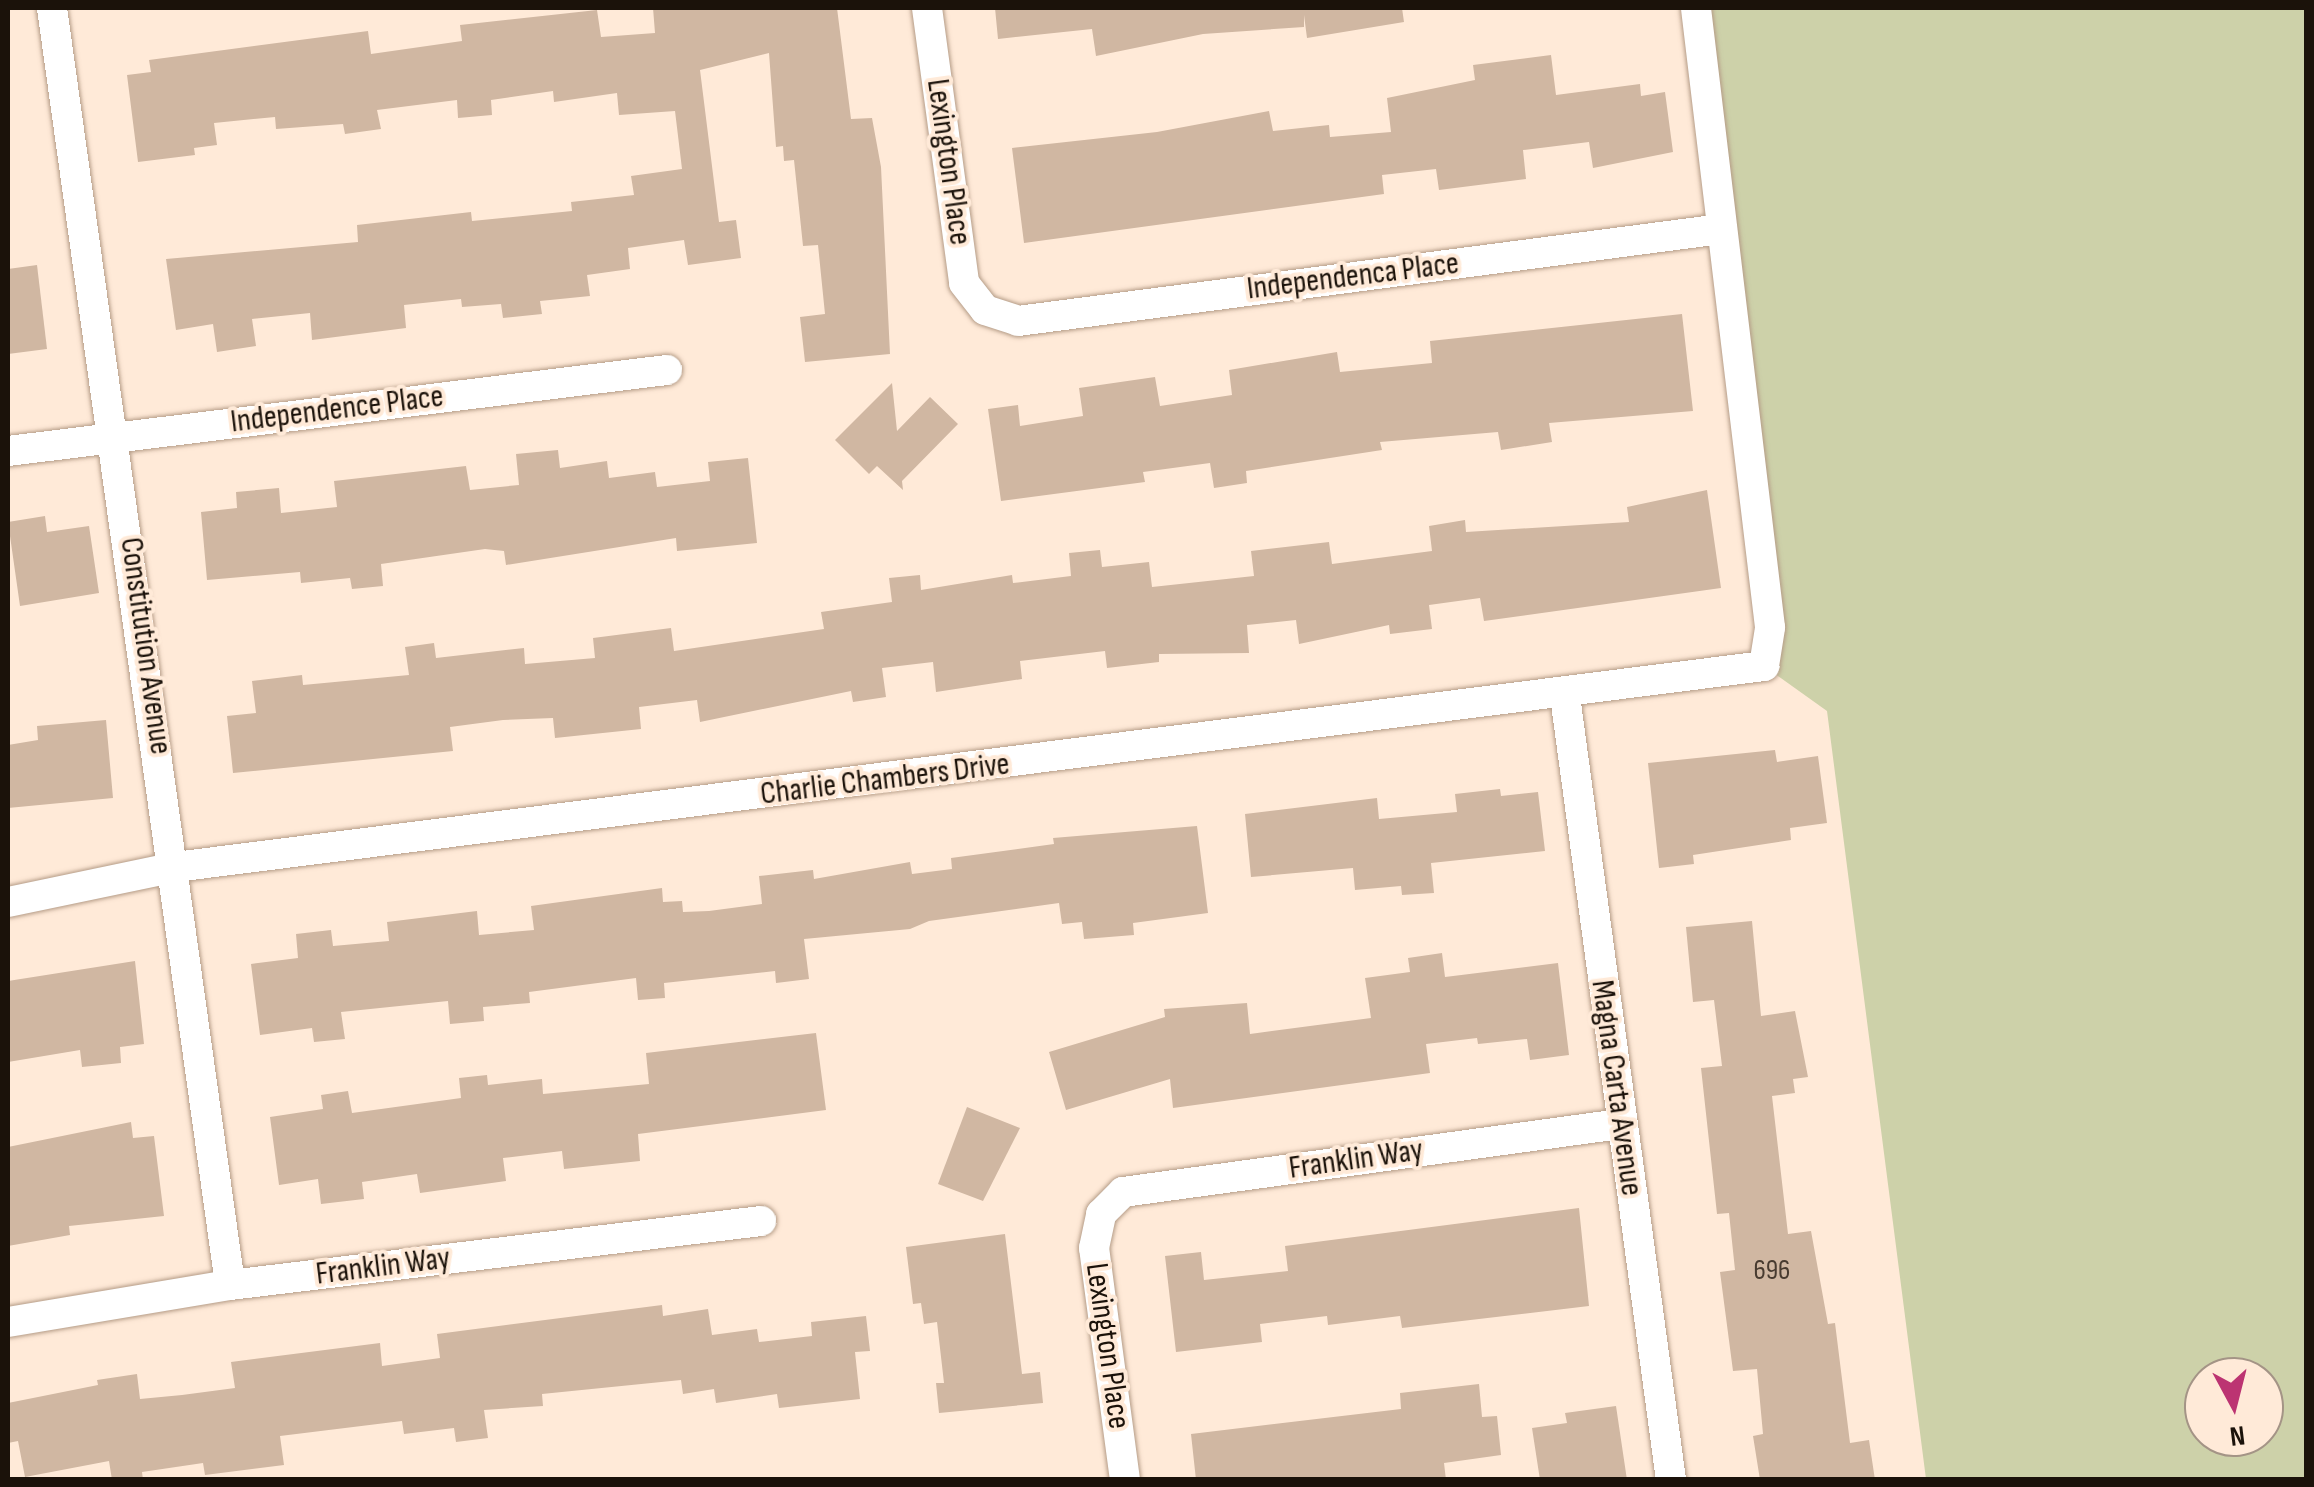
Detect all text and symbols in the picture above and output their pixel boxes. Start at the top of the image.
street label: Lexington Place [917,77,979,247]
street label: Independenca Place [1245,245,1461,309]
street label: Independence Place [228,378,446,442]
street label: Constitution Avenue [111,535,179,757]
street label: Charlie Chambers Drive [758,746,1012,814]
street label: Magna Carta Avenue [1582,978,1650,1198]
street label: Franklin Way [1287,1132,1425,1188]
street label: Franklin Way [314,1240,452,1294]
house number: 696 [1754,1254,1790,1288]
street label: Lexington Place [1076,1261,1138,1431]
north arrow [2184,1357,2284,1457]
text: N [2228,1418,2247,1453]

